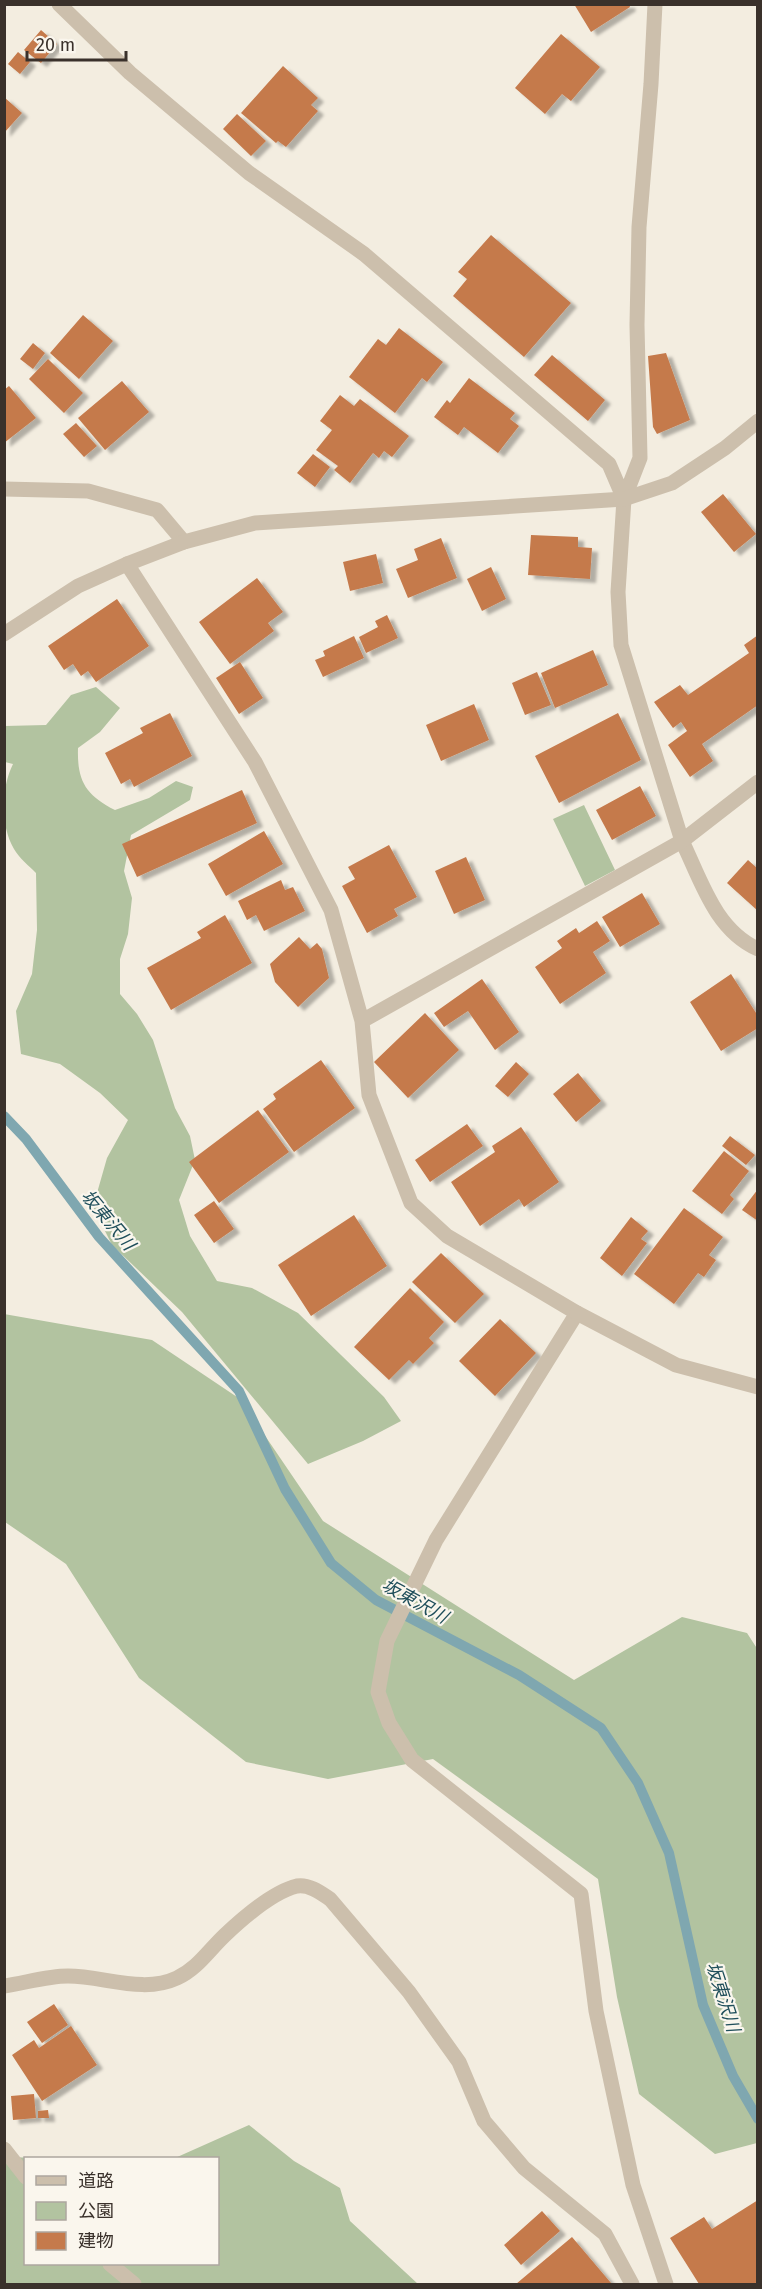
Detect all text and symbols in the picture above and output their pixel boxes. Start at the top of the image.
scale bar [27,24,126,62]
text: 20 m [36,34,75,56]
water label: 坂東沢川 [76,1185,141,1256]
water label: 坂東沢川 [378,1574,454,1629]
water label: 坂東沢川 [701,1959,745,2037]
legend [24,2157,219,2265]
text: 道路 [78,2170,114,2192]
text: 公園 [78,2200,114,2222]
text: 建物 [78,2230,114,2252]

